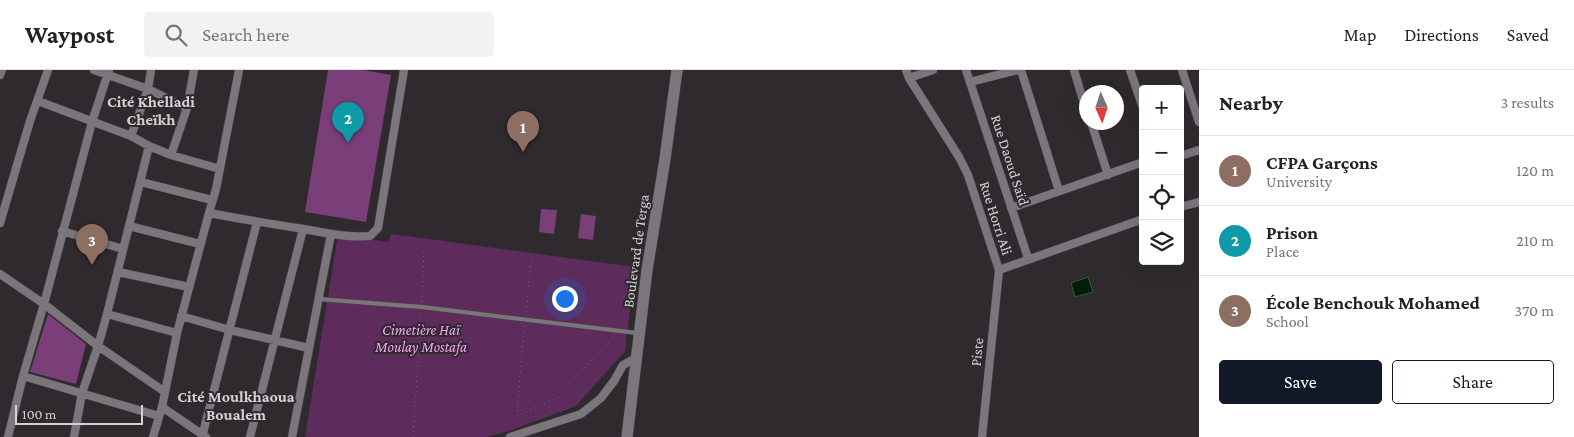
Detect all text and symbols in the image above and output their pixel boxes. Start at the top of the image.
search box [144,12,494,57]
text: Waypost [25,21,114,48]
icon: search [162,21,190,49]
text: Search here [202,24,289,45]
text: Map [1344,25,1376,45]
text: Directions [1404,25,1479,45]
text: Saved [1507,25,1549,45]
north arrow [1079,85,1124,130]
map controls [1139,85,1184,265]
button: + [1139,85,1184,130]
text: Nearby [1219,91,1283,115]
district label: Cité Khelladi Cheïkh [107,93,195,128]
text: 3 results [1501,94,1554,111]
pin: 2 [332,102,364,143]
pin: 1 [507,111,539,152]
street label: Rue Daoud Saïd [988,113,1032,207]
button: − [1139,130,1184,175]
text: CFPA Garçons [1266,152,1378,173]
text: 1 [1232,162,1238,179]
text: 120 m [1516,162,1554,179]
text: University [1266,173,1332,190]
button: locate [1139,175,1184,220]
street label: Rue Horri Ali [977,179,1015,257]
street label: Boulevard de Terga [620,193,653,309]
button: layers [1139,220,1184,265]
text: Prison [1266,222,1318,243]
pin: 3 [76,224,108,265]
text: 2 [1231,232,1239,249]
text: 210 m [1516,232,1554,249]
text: Place [1266,243,1299,260]
your location [552,286,578,312]
text: École Benchouk Mohamed [1266,292,1480,313]
text: 3 [1231,302,1239,319]
text: 370 m [1515,302,1554,319]
text: School [1266,313,1309,330]
park label: Cimetière Haï Moulay Mostafa [374,322,467,356]
street label: Piste [968,336,987,367]
button: Save [1219,360,1382,404]
button: Share [1392,360,1554,404]
district label: Cité Moulkhaoua Boualem [177,388,295,423]
scale bar [15,402,142,425]
text: 100 m [22,406,56,422]

